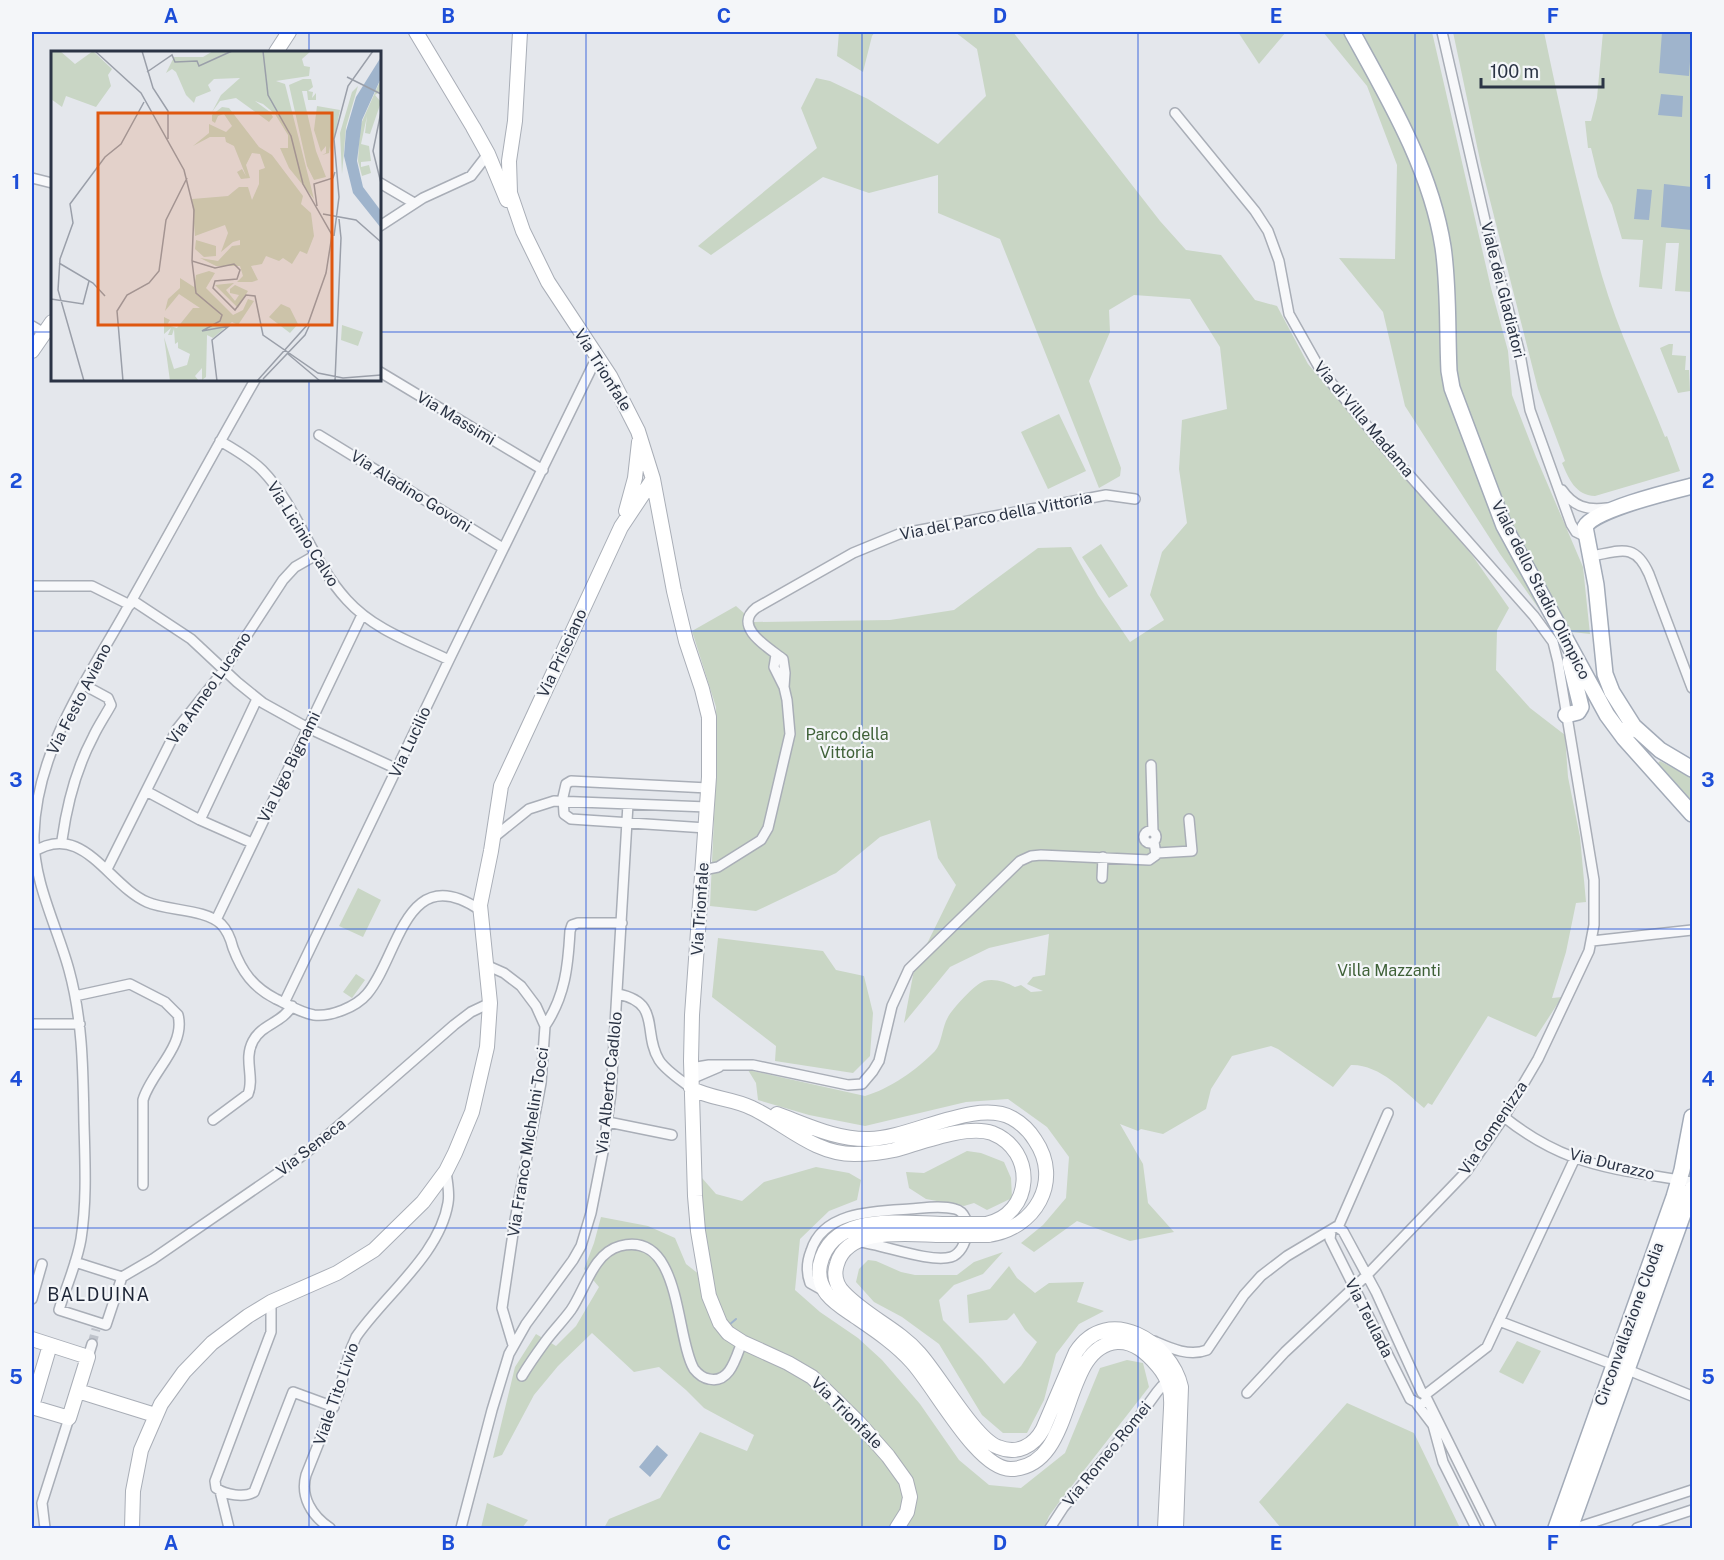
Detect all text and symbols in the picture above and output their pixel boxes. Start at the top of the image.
text: A [164,4,178,28]
text: B [441,4,455,28]
text: C [717,4,731,28]
text: D [993,4,1007,28]
text: E [1270,4,1282,28]
text: F [1547,4,1559,28]
inset map [51,51,381,381]
scale bar [1481,51,1602,89]
text: 100 m [1490,61,1539,82]
text: 1 [12,170,20,194]
text: 1 [1704,170,1712,194]
street label: Viale dei Gladiatori [1477,220,1529,360]
street label: Via Trionfale [570,325,636,415]
street label: Via di Villa Madama [1310,357,1418,481]
street label: Via Massimi [413,387,499,449]
street label: Via Aladino Govoni [347,446,475,536]
text: 2 [10,469,22,493]
text: 2 [1702,469,1714,493]
street label: Via Licinio Calvo [263,478,343,590]
street label: Via del Parco della Vittoria [898,488,1094,544]
street label: Viale dello Stadio Olimpico [1487,497,1595,683]
street label: Via Prisciano [533,606,591,700]
street label: Via Anneo Lucano [163,628,255,748]
street label: Via Festo Avieno [43,640,115,758]
street label: Via Lucilio [385,703,435,781]
street label: Via Ugo Bignami [254,708,324,826]
park label: Parco della Vittoria [805,725,889,762]
text: 3 [9,768,23,792]
text: 3 [1701,768,1715,792]
street label: Via Trionfale [687,862,713,956]
park label: Villa Mazzanti [1337,961,1441,980]
street label: Via Alberto Cadlolo [592,1011,626,1155]
street label: Via Franco Michelini Tocci [504,1046,552,1238]
text: 4 [9,1067,23,1091]
text: 4 [1701,1067,1715,1091]
street label: Via Gomenizza [1455,1078,1531,1178]
street label: Via Seneca [272,1114,350,1180]
street label: Via Durazzo [1567,1144,1657,1184]
street label: Circonvallazione Clodia [1591,1240,1667,1408]
street label: Via Teulada [1341,1275,1397,1361]
district label: BALDUINA [47,1284,151,1305]
street label: Viale Tito Livio [310,1340,362,1448]
text: 5 [9,1365,23,1389]
text: 5 [1701,1365,1715,1389]
street label: Via Trionfale [807,1373,887,1453]
street label: Via Romeo Romei [1059,1398,1155,1510]
text: A [164,1531,178,1555]
text: B [441,1531,455,1555]
text: C [717,1531,731,1555]
text: D [993,1531,1007,1555]
text: E [1270,1531,1282,1555]
text: F [1547,1531,1559,1555]

